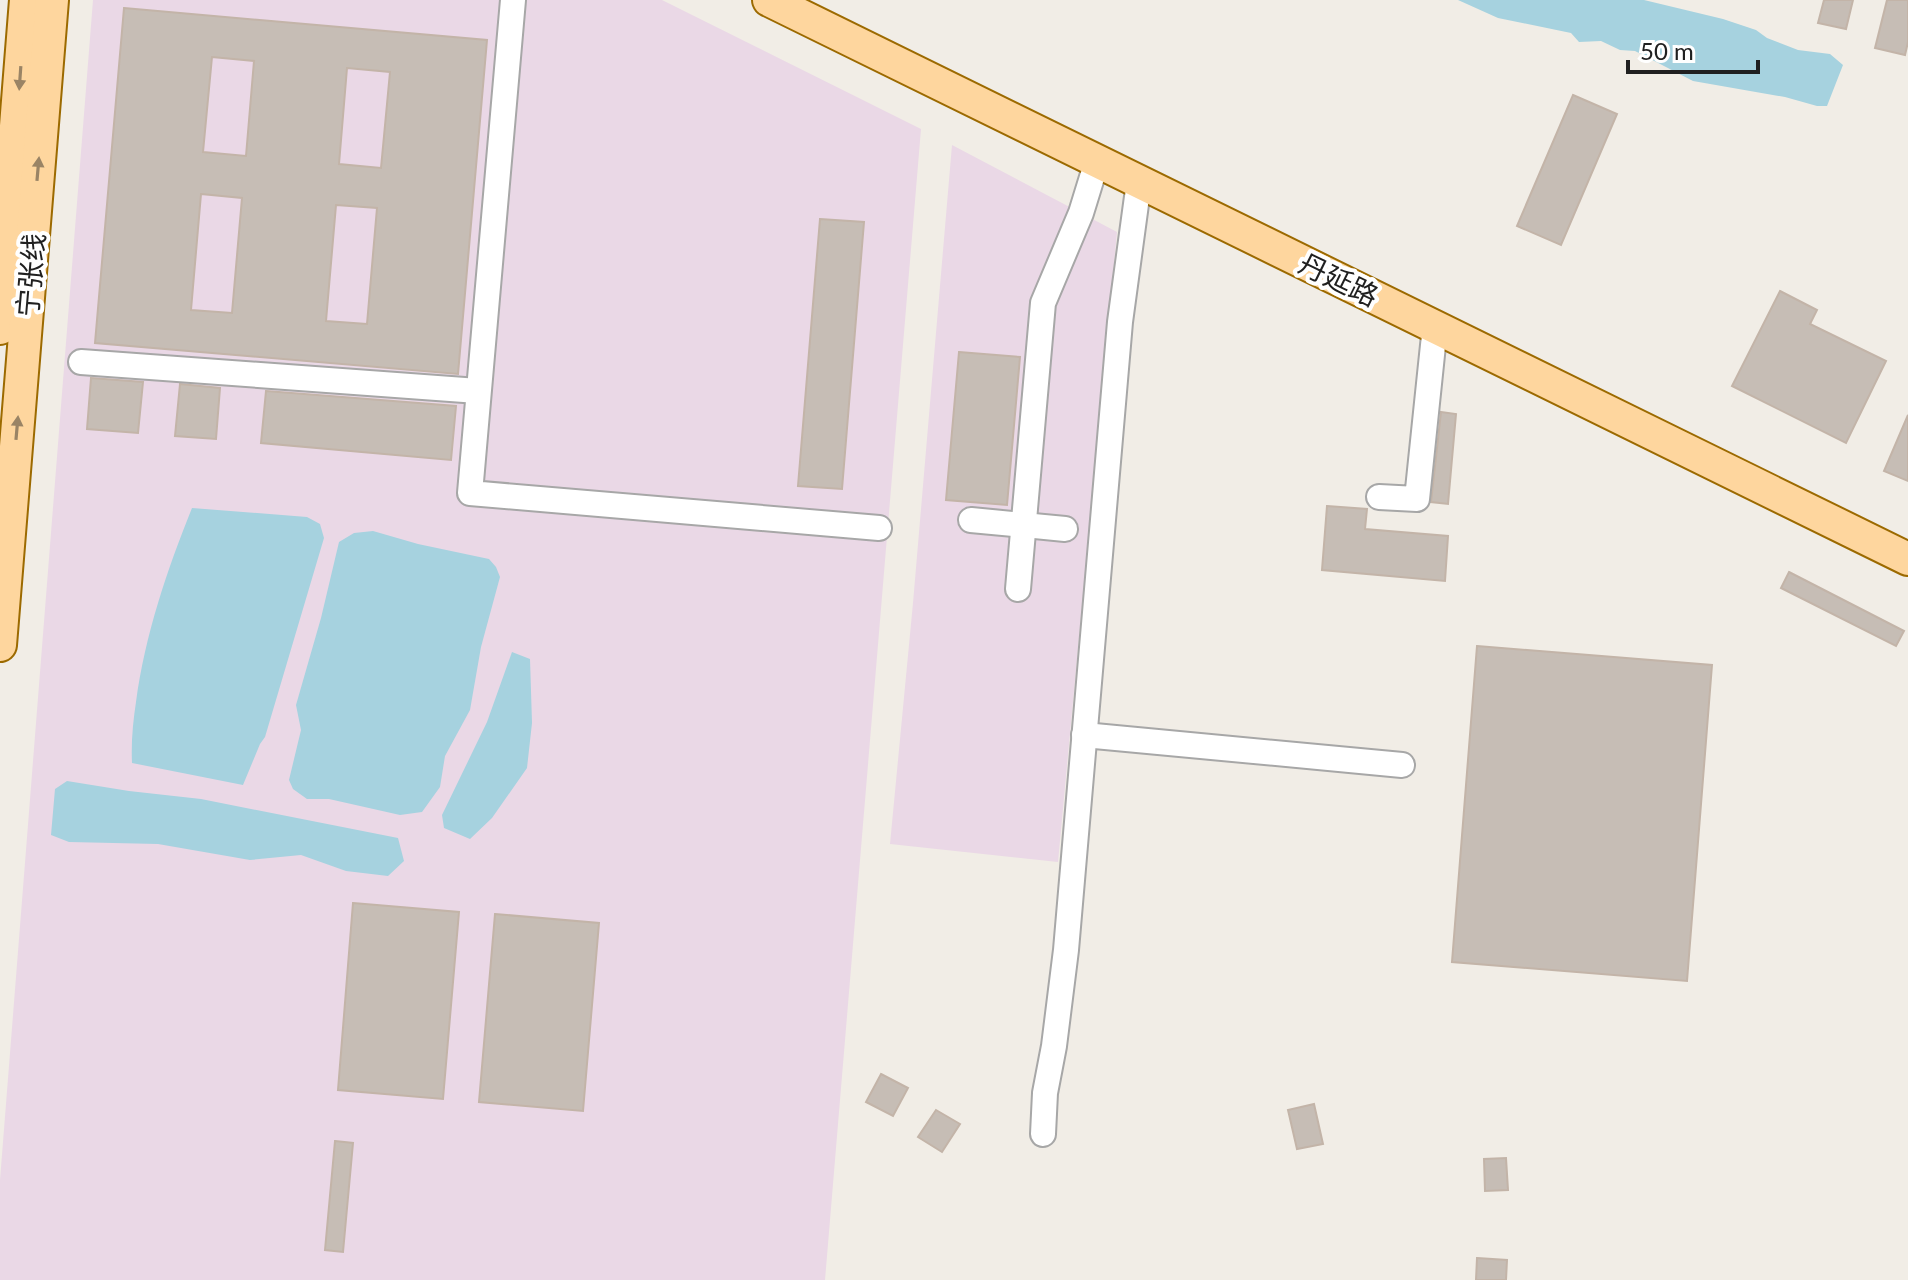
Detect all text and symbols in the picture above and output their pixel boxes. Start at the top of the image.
scale bar [1628,24,1758,74]
text: 50 m [1640,36,1694,65]
one-way arrow [13,66,26,91]
one-way arrow [32,156,45,181]
street label: 宁张线 [9,232,51,318]
street label: 丹延路 [1294,245,1384,313]
one-way arrow [11,415,24,440]

